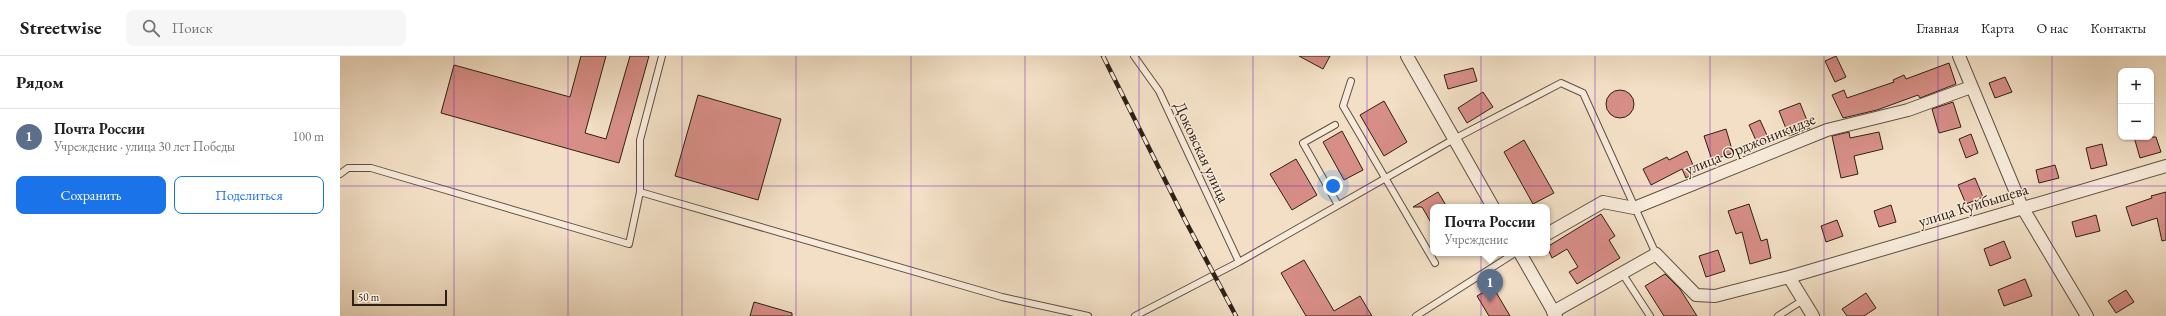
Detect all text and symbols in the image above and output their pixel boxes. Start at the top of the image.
search box [126,10,406,46]
text: Streetwise [20,15,102,40]
icon: search [140,17,162,39]
text: Поиск [172,18,213,37]
text: Главная [1916,19,1959,37]
text: Карта [1981,19,2014,37]
text: О нас [2036,19,2068,37]
text: Контакты [2090,19,2146,37]
map controls [2118,68,2154,140]
button: + [2118,68,2154,104]
text: Рядом [16,71,64,93]
street label: Доковская улица [1169,98,1235,206]
button: − [2118,104,2154,140]
street label: улица Орджоникидзе [1681,108,1819,180]
text: Почта России [54,119,145,138]
text: 1 [26,128,32,145]
text: 100 m [293,128,324,145]
text: Учреждение · улица 30 лет Победы [54,138,235,155]
button: Сохранить [16,176,166,214]
button: Поделиться [174,176,324,214]
your location [1323,176,1343,196]
street label: улица Куйбышева [1916,178,2031,232]
popup [1430,204,1550,256]
text: Почта России [1445,212,1535,231]
text: Учреждение [1445,231,1508,248]
pin: 1 [1477,269,1503,302]
scale bar [352,288,447,307]
text: 50 m [358,290,379,304]

